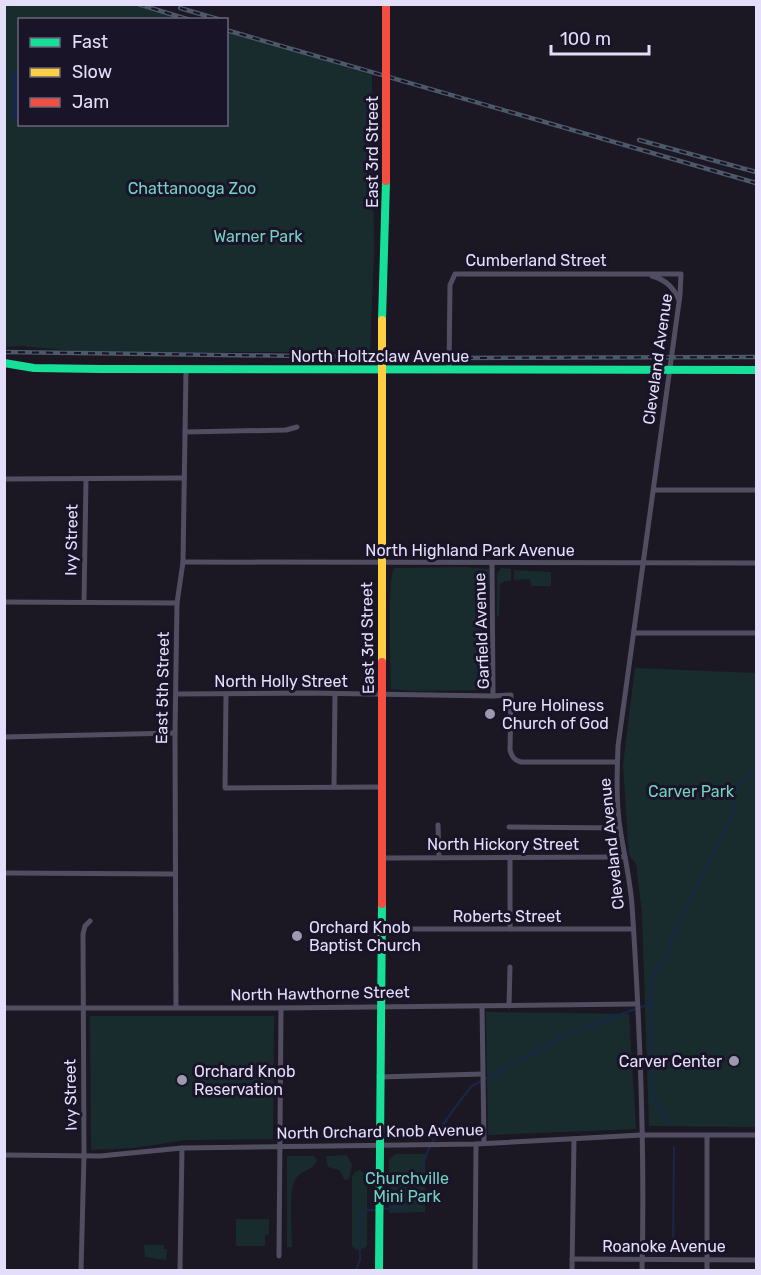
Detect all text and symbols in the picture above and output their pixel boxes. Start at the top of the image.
legend [18,18,228,126]
scale bar [551,18,648,56]
text: 100 m [560,28,611,50]
text: Fast [72,31,108,53]
text: Slow [72,61,112,83]
text: Jam [72,91,109,113]
street label: East 3rd Street [363,96,382,208]
park label: Chattanooga Zoo [128,179,256,198]
park label: Warner Park [214,227,303,246]
street label: Cumberland Street [465,251,607,270]
street label: Cleveland Avenue [639,292,676,426]
street label: North Holtzclaw Avenue [291,347,469,366]
street label: Ivy Street [61,504,82,576]
street label: North Highland Park Avenue [365,541,575,560]
street label: Garfield Avenue [470,572,493,690]
street label: East 3rd Street [357,582,378,694]
street label: East 5th Street [152,632,173,744]
street label: North Holly Street [214,672,348,691]
place label: Pure Holiness Church of God [502,696,609,733]
marker: Pure Holiness Church of God [483,707,497,721]
street label: Cleveland Avenue [595,777,628,911]
park label: Carver Park [648,782,735,801]
street label: North Hickory Street [427,835,579,854]
street label: Roberts Street [453,907,561,926]
place label: Orchard Knob Baptist Church [309,918,421,955]
marker: Orchard Knob Baptist Church [290,929,304,943]
street label: North Hawthorne Street [230,982,410,1005]
place label: Carver Center [619,1052,722,1071]
marker: Carver Center [727,1054,741,1068]
street label: Ivy Street [60,1059,81,1131]
place label: Orchard Knob Reservation [194,1062,296,1099]
marker: Orchard Knob Reservation [175,1073,189,1087]
street label: North Orchard Knob Avenue [276,1120,484,1143]
park label: Churchville Mini Park [365,1169,449,1206]
street label: Roanoke Avenue [602,1237,726,1256]

